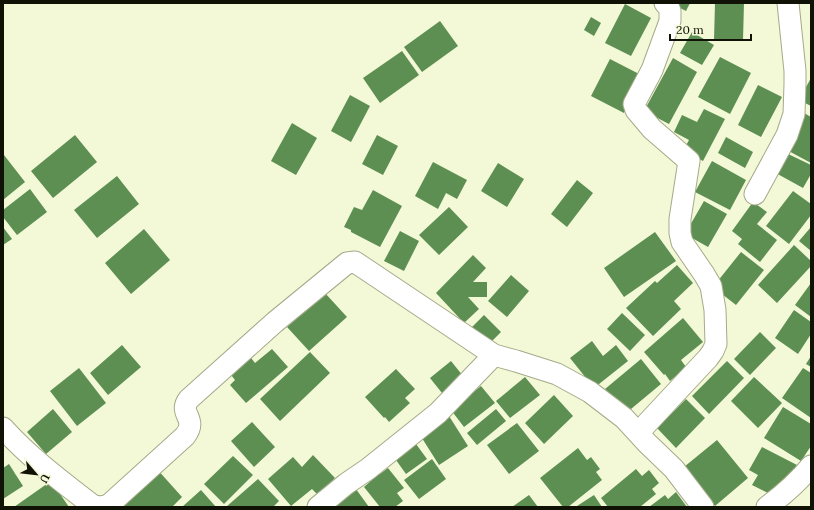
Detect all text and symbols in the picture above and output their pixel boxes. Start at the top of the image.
scale bar [670,16,751,42]
text: 20 m [676,22,704,37]
north arrow [16,454,56,494]
text: U [36,472,53,486]

